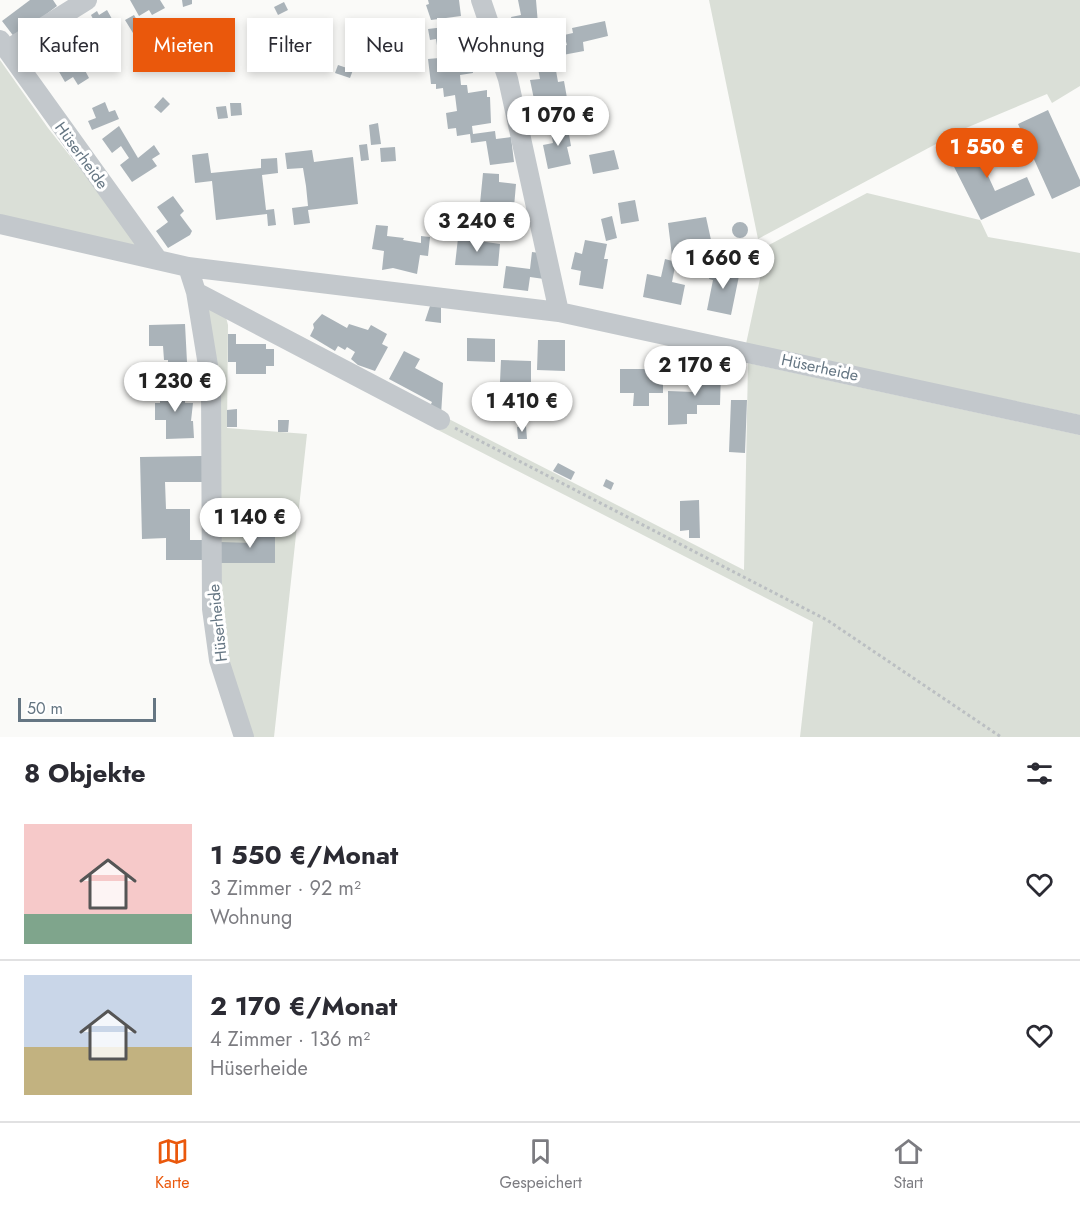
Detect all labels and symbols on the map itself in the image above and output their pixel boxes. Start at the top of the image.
pin: 1 070 € [503,96,613,147]
street label: Hüserheide [49,117,114,194]
pin: 1 550 € [932,128,1042,179]
pin: 3 240 € [422,202,532,253]
pin: 1 660 € [668,239,778,290]
pin: 2 170 € [640,346,750,397]
street label: Hüserheide [779,348,861,387]
pin: 1 230 € [120,362,230,413]
pin: 1 410 € [467,382,577,433]
pin: 1 140 € [195,498,305,549]
street label: Hüserheide [202,583,233,663]
scale bar [18,695,156,722]

